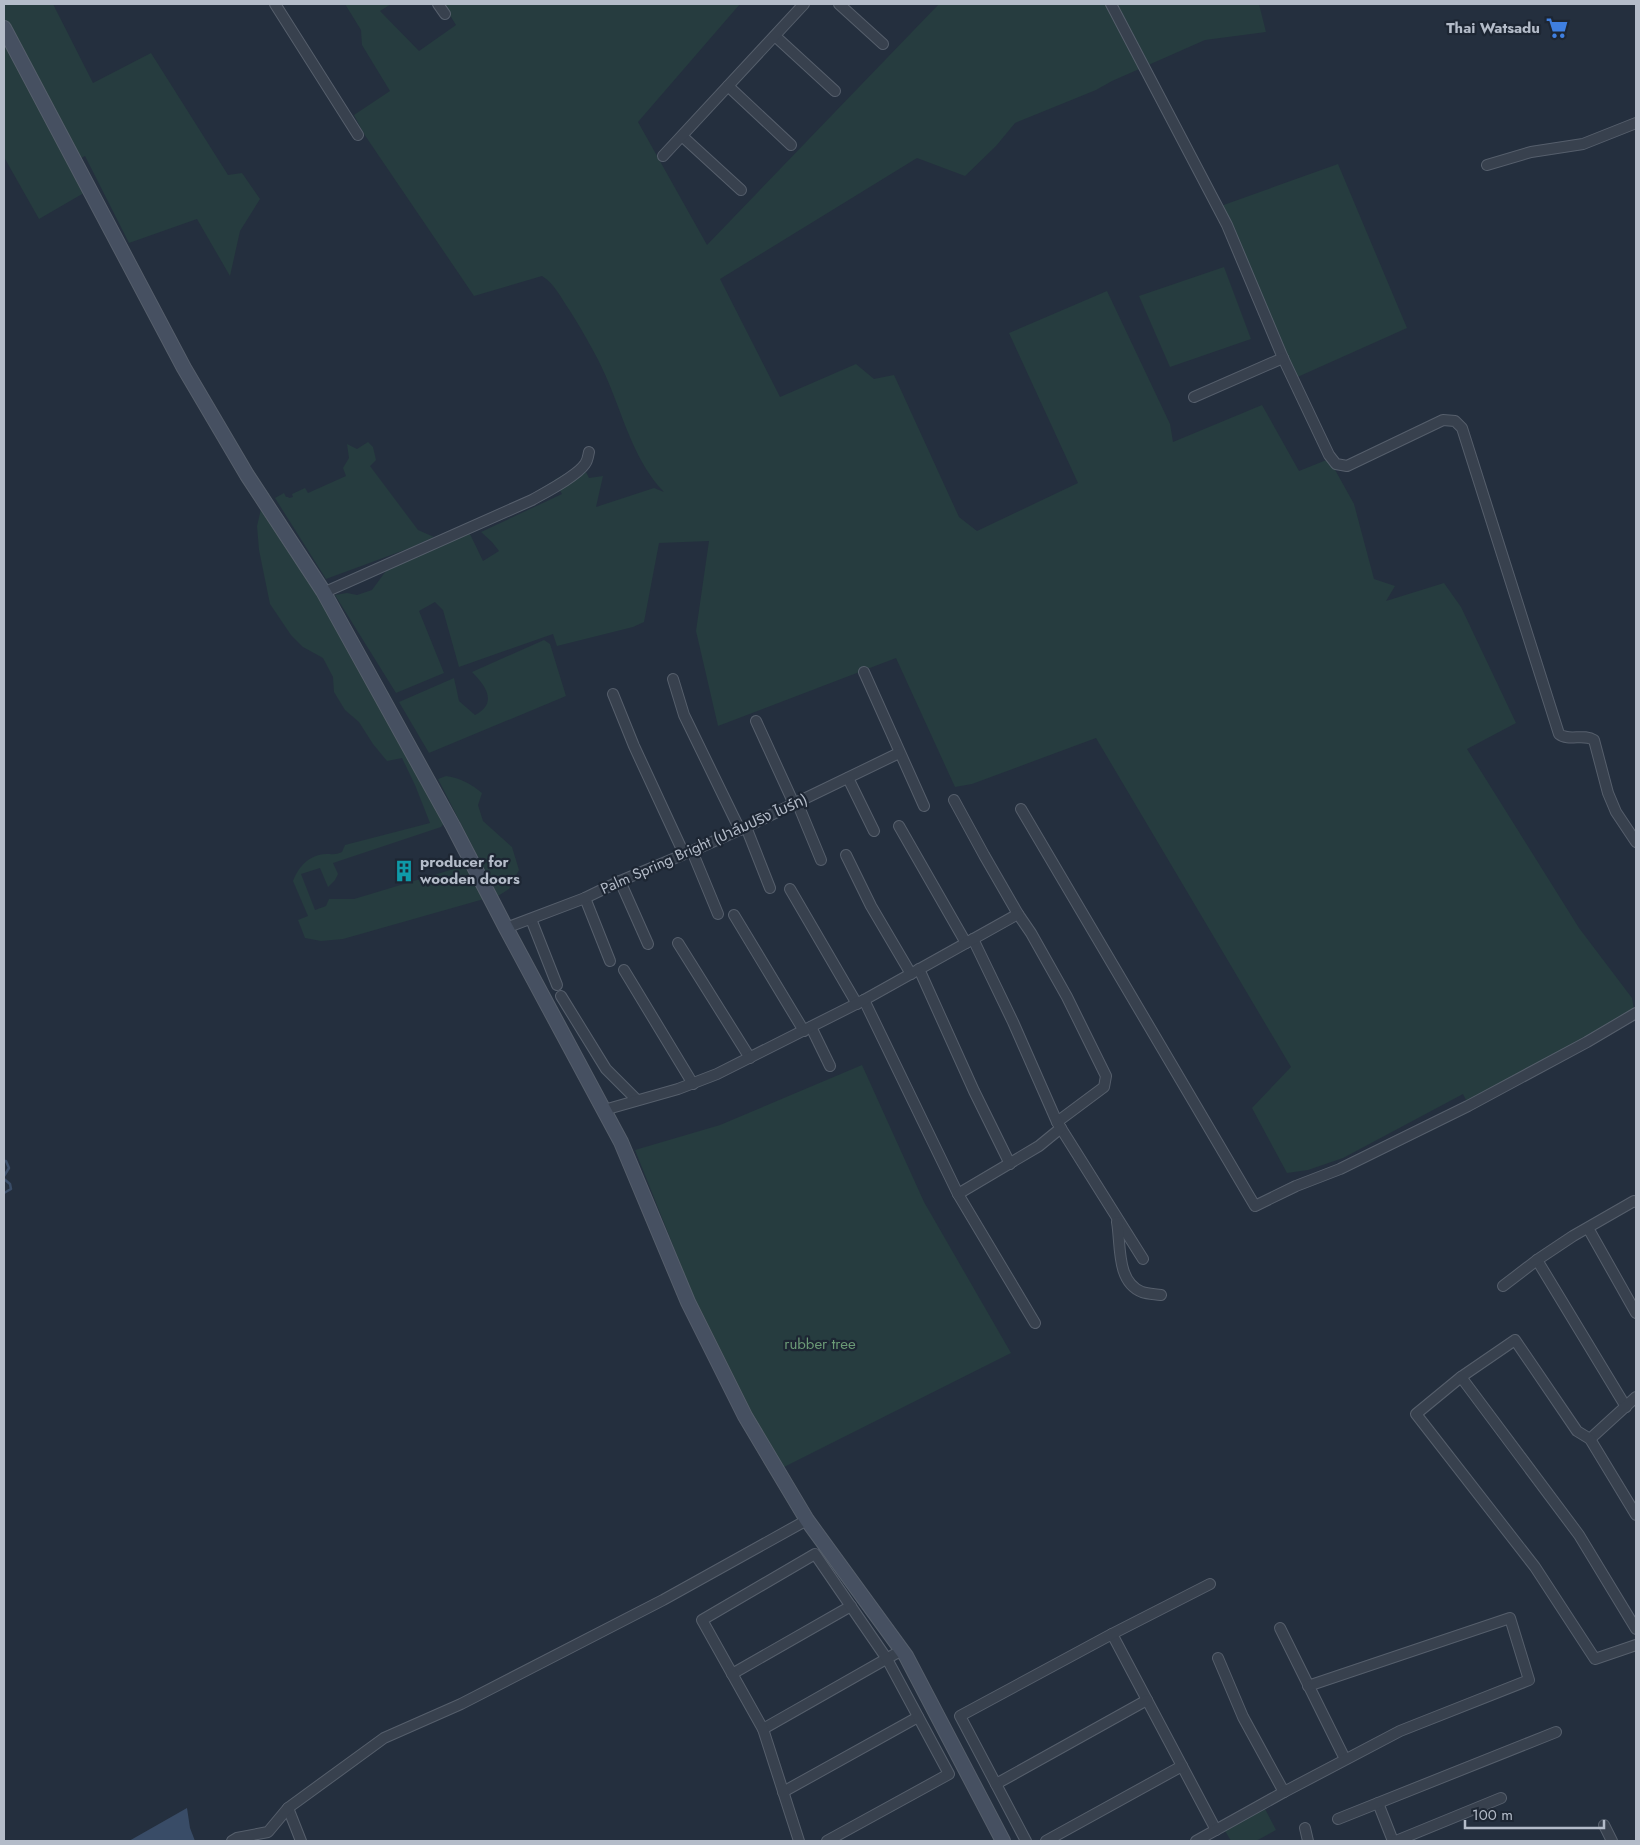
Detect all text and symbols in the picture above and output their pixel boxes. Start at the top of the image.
supermarket icon: Thai Watsadu [1544,15,1570,41]
place label: Thai Watsadu [1446,17,1540,39]
street label: Palm Spring Bright (ปาล์มปริง ไบร์ท) [597,788,811,900]
place label: producer for wooden doors [419,851,520,890]
building icon: producer for wooden doors [391,858,417,884]
park label: rubber tree [784,1333,856,1355]
scale bar [1465,1798,1604,1830]
text: 100 m [1472,1804,1513,1826]

